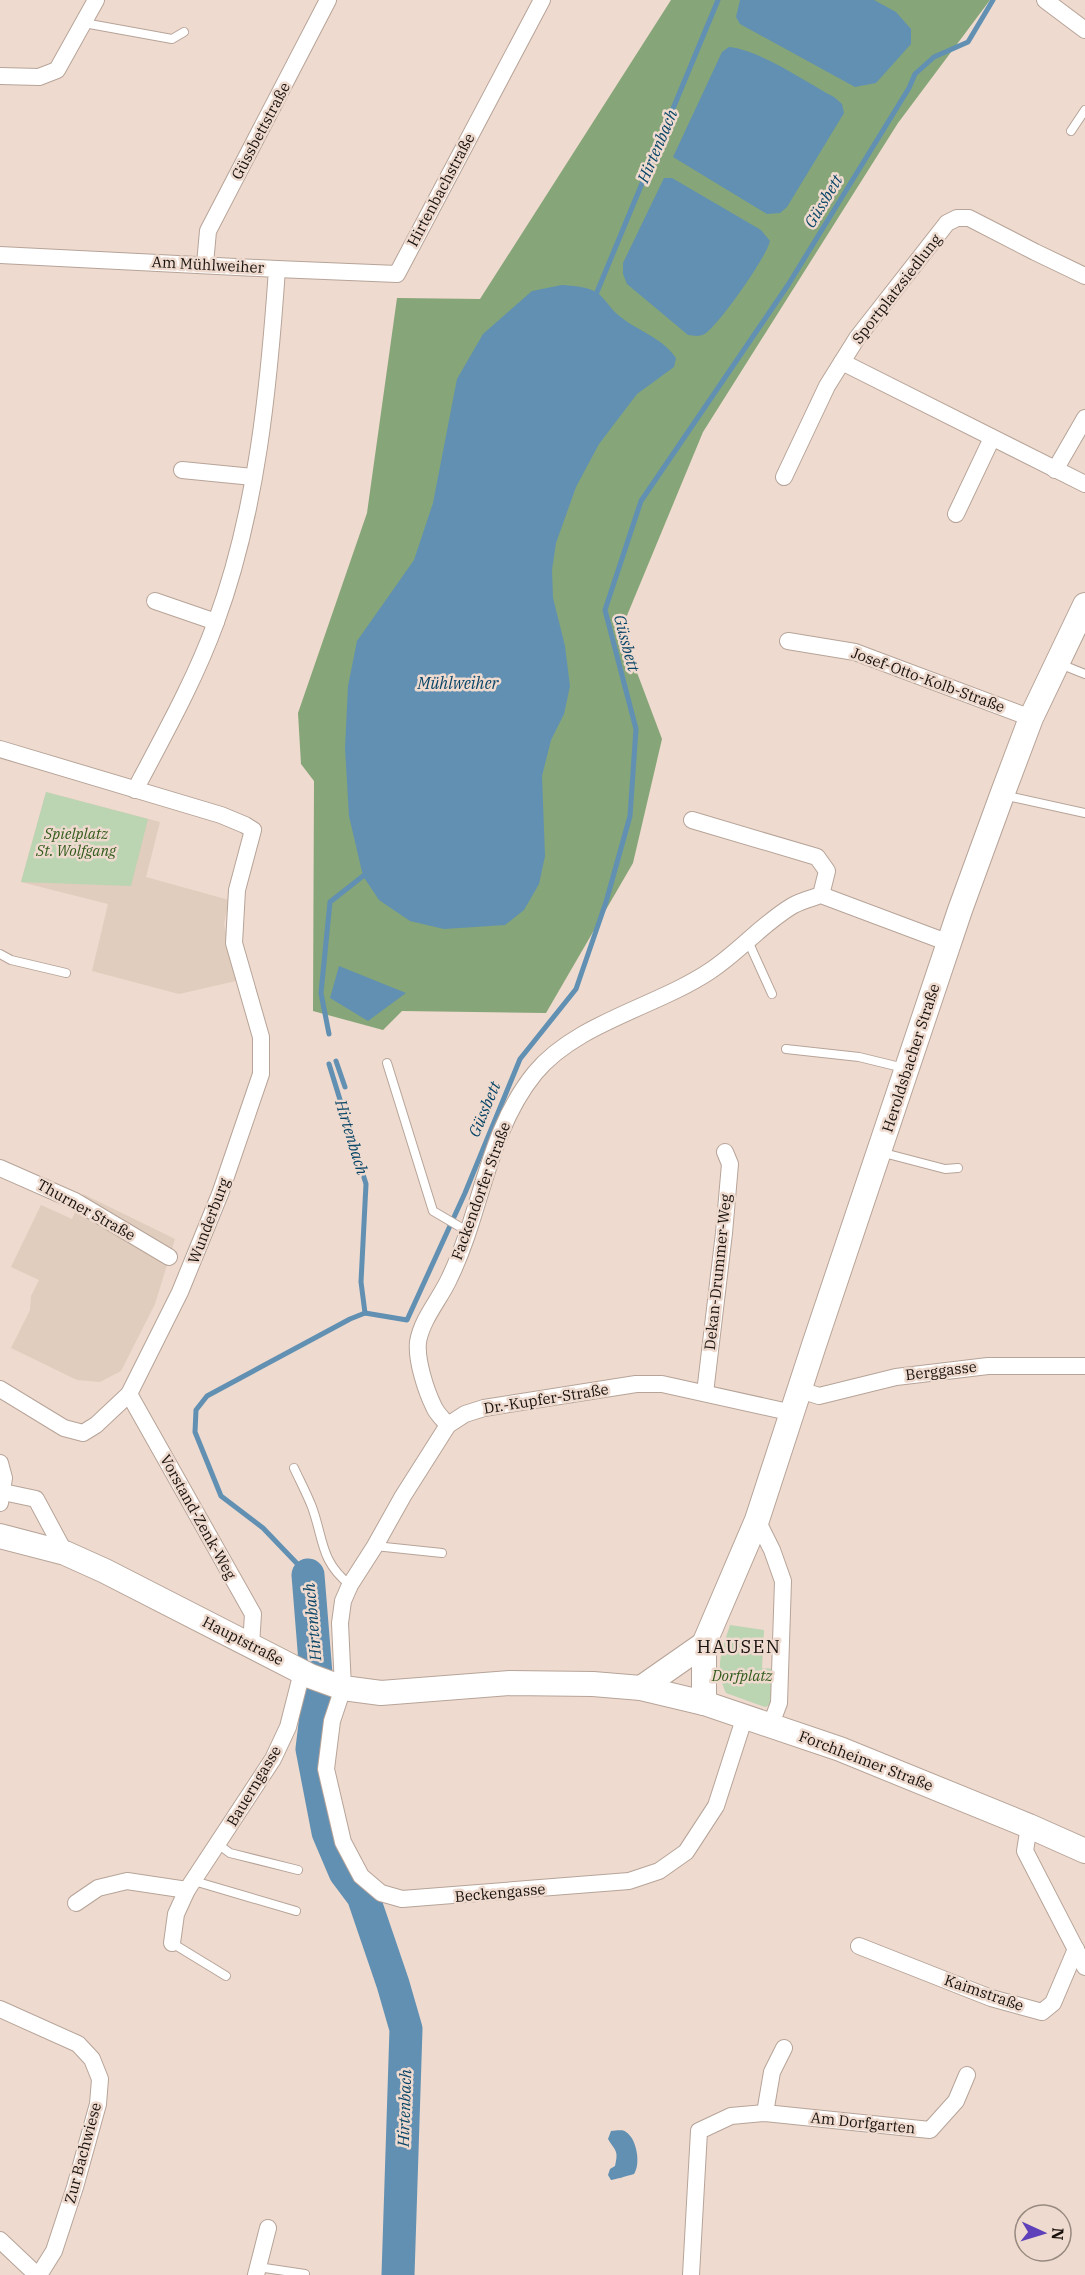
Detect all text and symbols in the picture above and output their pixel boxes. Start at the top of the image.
street label: Güssbettstraße [227,79,294,183]
water label: Hirtenbach [632,106,681,187]
street label: Hirtenbachstraße [403,130,478,250]
water label: Güssbett [799,170,847,231]
street label: Sportplatzsiedlung [848,230,945,347]
street label: Am Mühlweiher [151,252,265,277]
water label: Güssbett [610,612,645,675]
street label: Josef-Otto-Kolb-Straße [849,643,1008,716]
water label: Mühlweiher [416,673,500,693]
park label: Spielplatz St. Wolfgang [35,824,117,860]
street label: Heroldsbacher Straße [878,981,944,1135]
water label: Güssbett [463,1077,505,1140]
water label: Hirtenbach [331,1096,373,1177]
street label: Fackendorfer Straße [447,1119,514,1262]
street label: Thurner Straße [34,1175,139,1244]
street label: Wunderburg [184,1175,234,1266]
street label: Dekan-Drummer-Weg [700,1193,735,1351]
street label: Berggasse [904,1357,978,1384]
street label: Dr.-Kupfer-Straße [482,1379,610,1418]
street label: Vorstand-Zenk-Weg [156,1451,241,1582]
water label: Hirtenbach [299,1582,325,1663]
street label: Hauptstraße [199,1612,287,1669]
district label: HAUSEN [697,1635,781,1658]
park label: Dorfplatz [711,1666,773,1685]
street label: Forchheimer Straße [796,1726,936,1795]
street label: Bauerngasse [222,1742,285,1829]
street label: Beckengasse [454,1879,546,1906]
street label: Kaimstraße [942,1970,1026,2015]
water label: Hirtenbach [393,2069,415,2148]
street label: Zur Bachwiese [60,2100,105,2205]
street label: Am Dorfgarten [810,2108,917,2137]
north arrow [1013,2203,1073,2263]
text: N [1048,2227,1068,2241]

